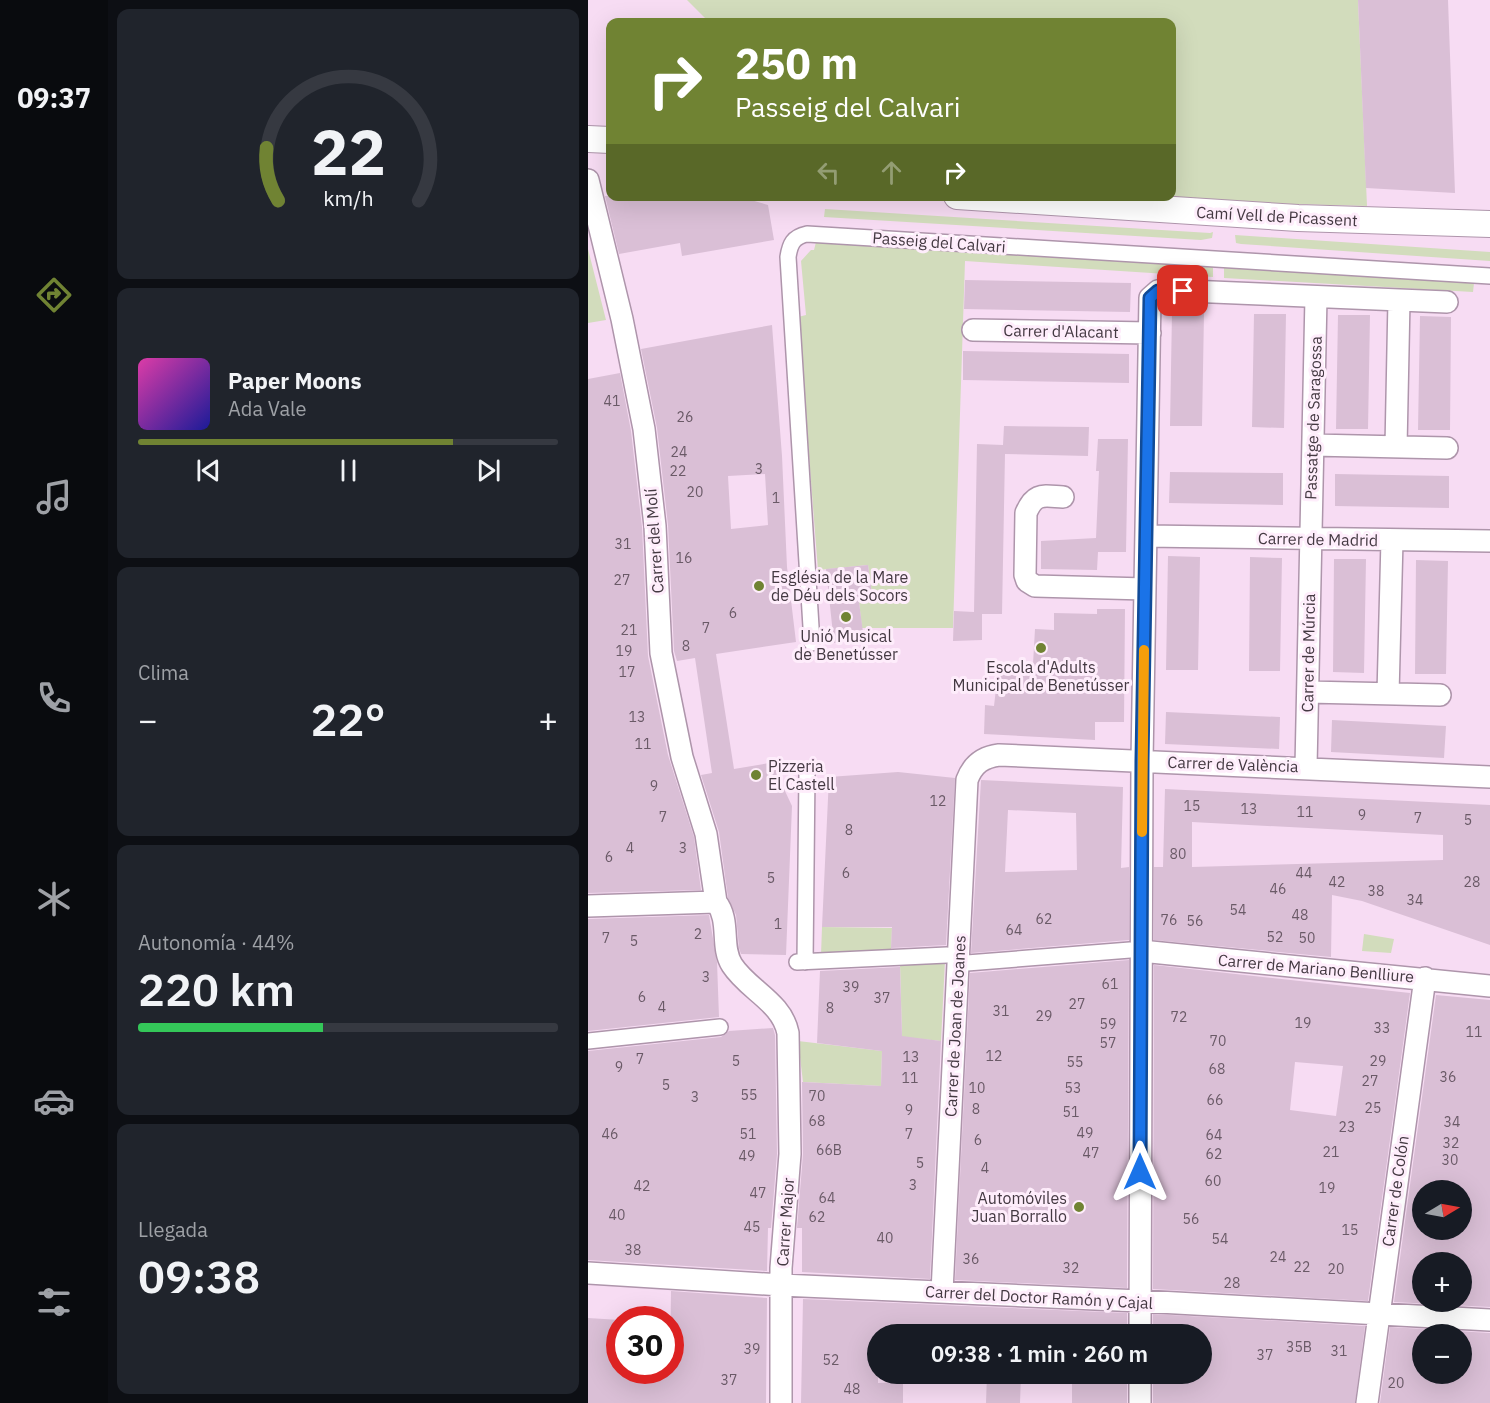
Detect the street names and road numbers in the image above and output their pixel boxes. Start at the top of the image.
street label: Camí Vell de Picassent [1196,202,1358,230]
street label: Passeig del Calvari [872,227,1006,257]
street label: Carrer d'Alacant [1003,320,1119,342]
street label: Passatge de Saragossa [1300,335,1326,500]
street label: Carrer del Molí [640,488,668,594]
street label: Carrer de Madrid [1258,528,1378,550]
street label: Carrer de Múrcia [1297,593,1319,713]
street label: Carrer de València [1167,752,1299,776]
street label: Carrer de Joan de Joanes [940,935,970,1117]
street label: Carrer de Mariano Benlliure [1217,949,1415,987]
street label: Carrer de Colón [1377,1134,1413,1248]
street label: Carrer Major [772,1177,798,1267]
street label: Carrer del Doctor Ramón y Cajal [925,1281,1153,1313]

